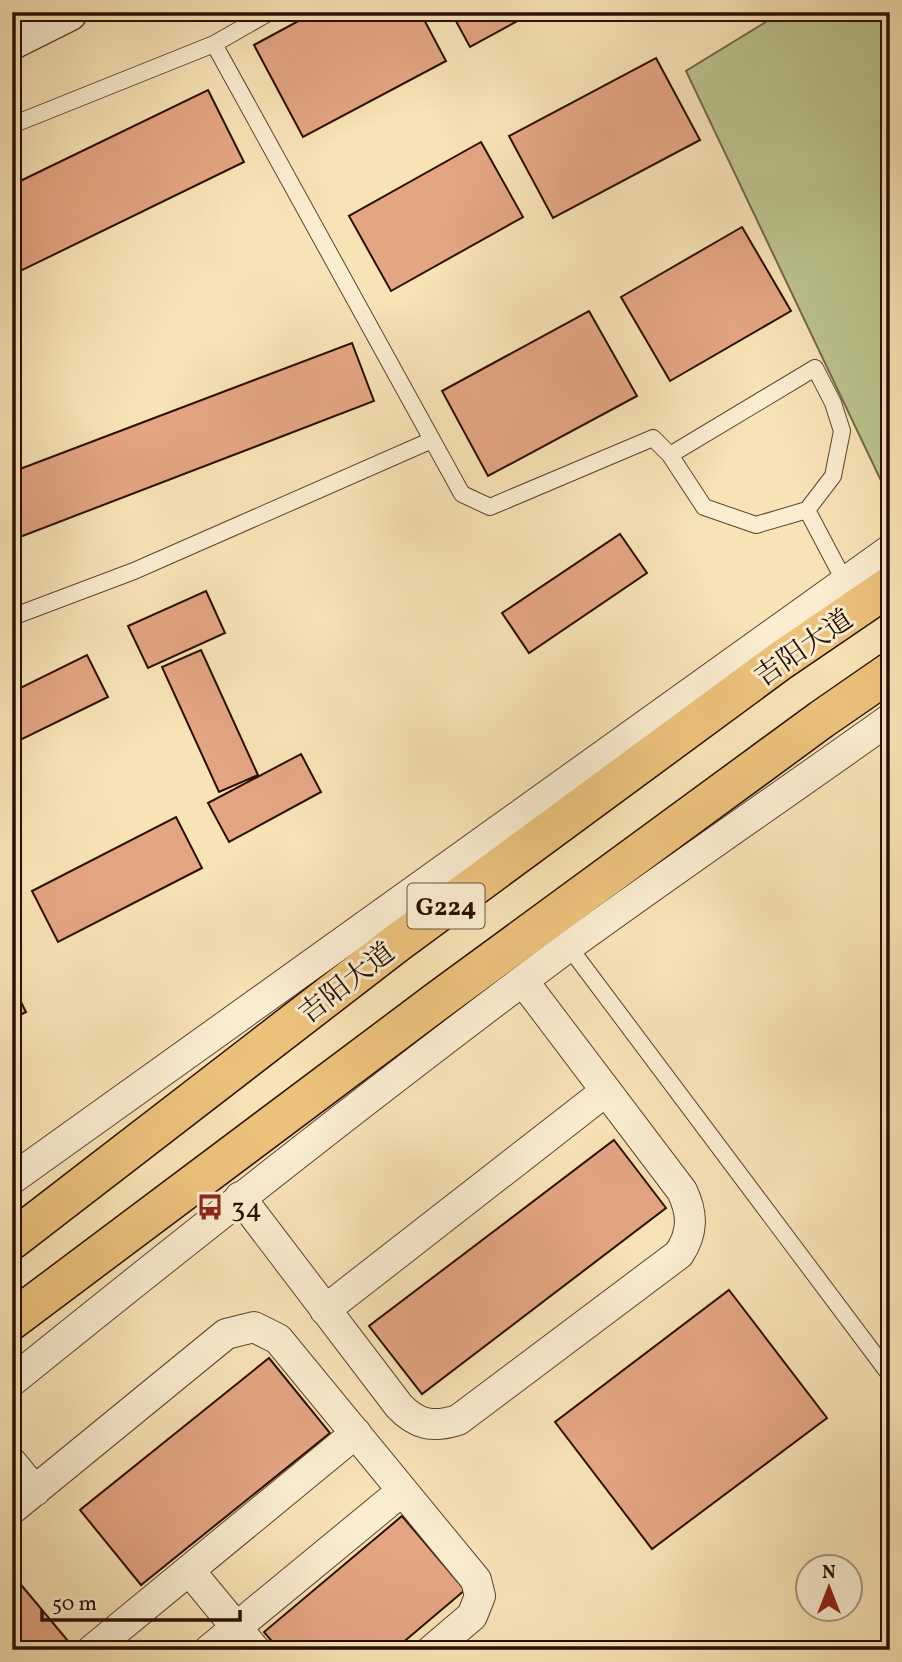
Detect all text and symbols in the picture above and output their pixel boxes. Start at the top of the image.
street label: 吉阳大道 [747,601,861,697]
road number: G224 [408,884,485,928]
street label: 吉阳大道 [291,934,404,1034]
place label: 34 [231,1190,262,1229]
bus stop icon: 34 [195,1192,225,1222]
north arrow [794,1554,864,1624]
text: N [822,1560,836,1586]
scale bar [42,1578,240,1622]
text: 50 m [52,1590,97,1619]

